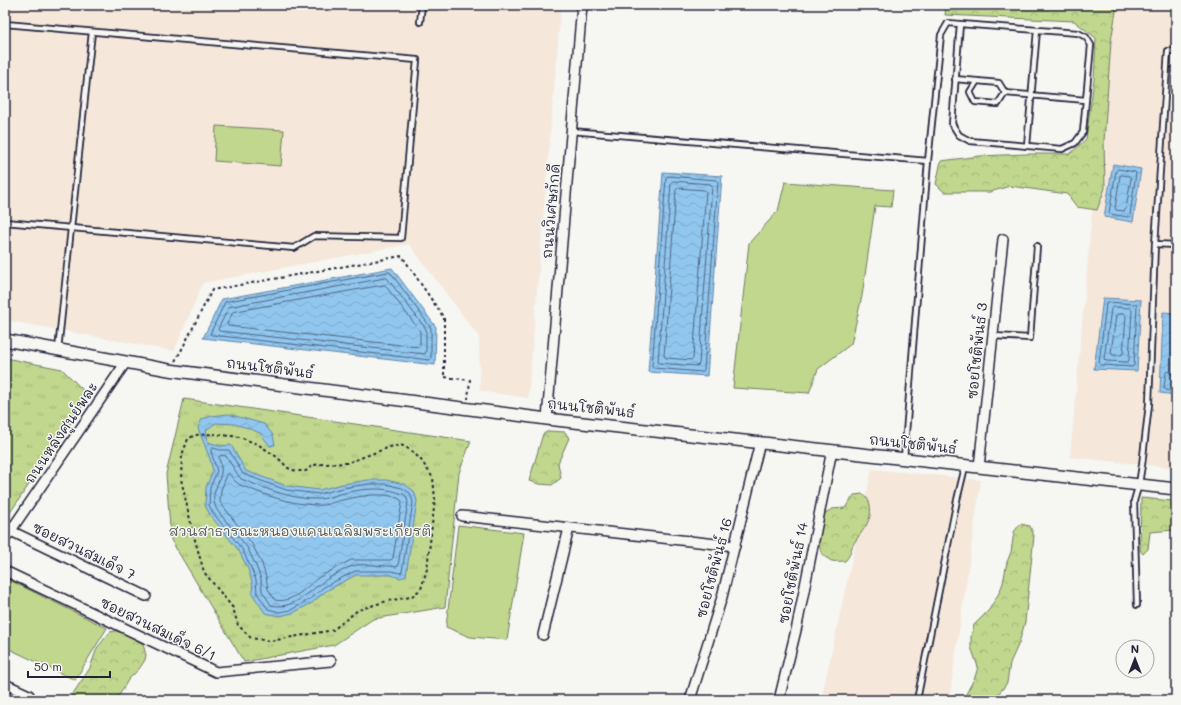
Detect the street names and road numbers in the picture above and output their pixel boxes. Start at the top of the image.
street label: ถนนวิเศษภักดี [537,163,564,259]
street label: ซอยโชติพันธ์ 3 [962,302,991,400]
street label: ถนนโชติพันธ์ [225,353,315,382]
street label: ถนนหลังศูนย์พละ [20,378,102,488]
street label: ถนนโชติพันธ์ [546,393,636,422]
street label: ถนนโชติพันธ์ [868,429,958,458]
street label: ซอยโชติพันธ์ 16 [691,516,736,620]
street label: ซอยสวนสมเด็จ 7 [30,517,139,584]
street label: ซอยโชติพันธ์ 14 [773,520,812,625]
street label: ซอยสวนสมเด็จ 6/1 [97,592,219,665]

